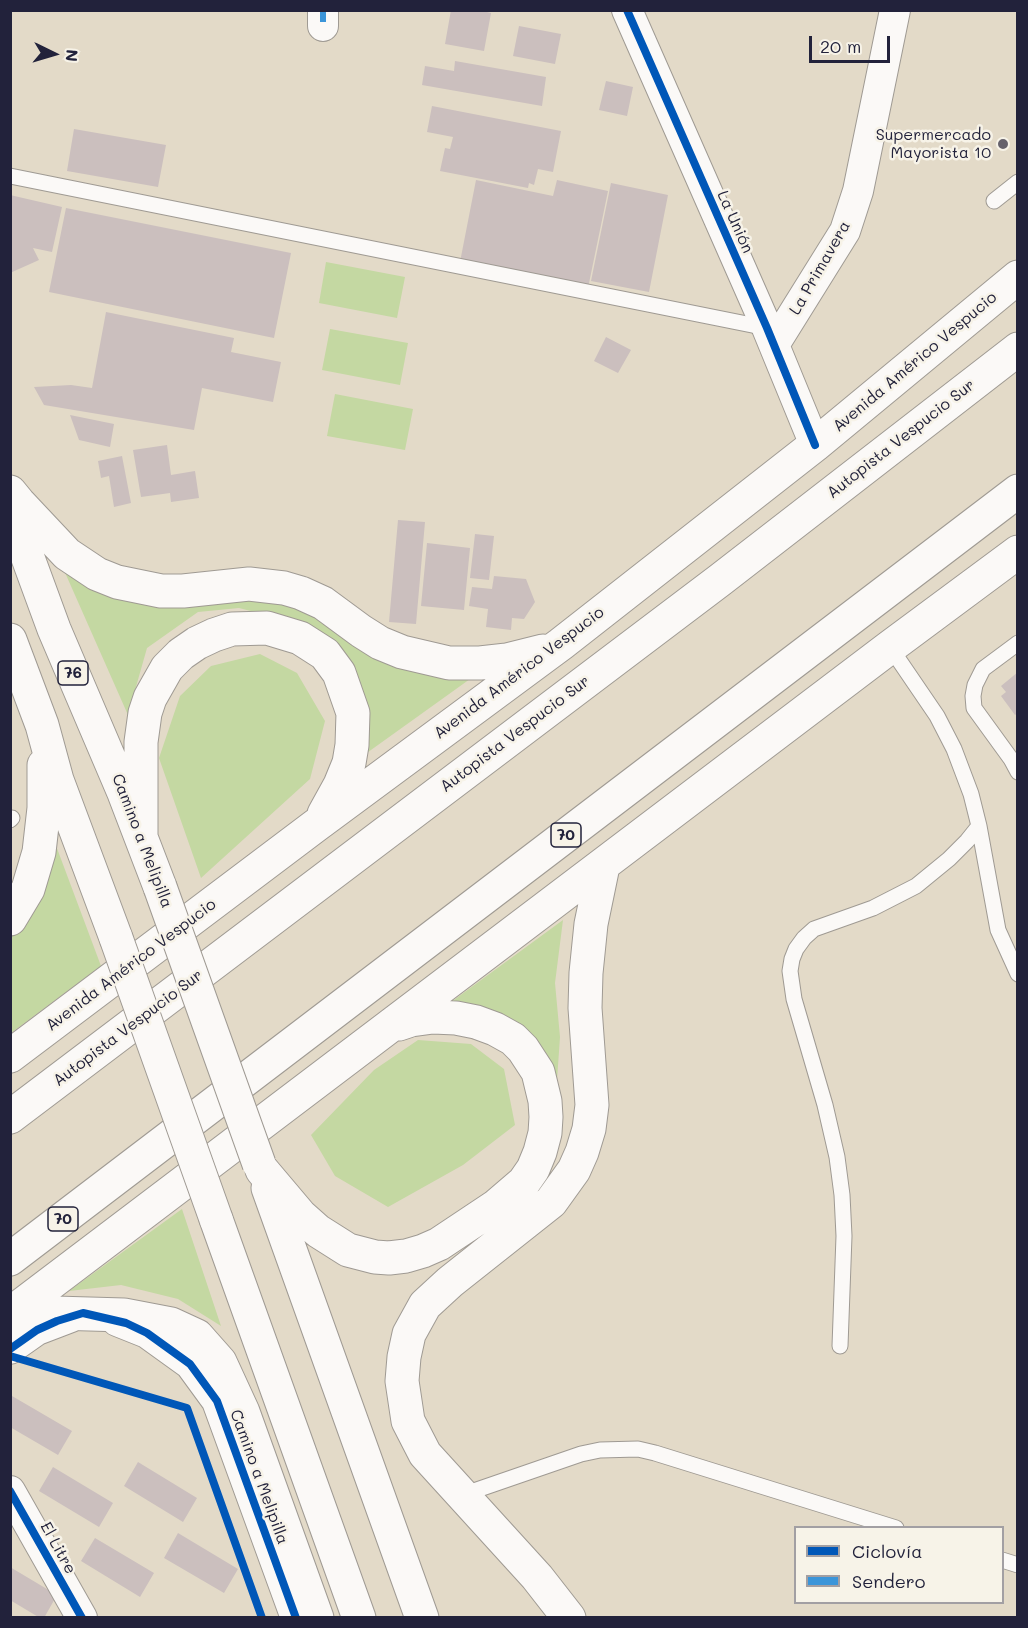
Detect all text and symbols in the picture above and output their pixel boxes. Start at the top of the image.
north arrow [24,24,84,84]
scale bar [812,24,893,62]
text: 20 m [820,34,861,58]
text: N [61,49,83,63]
place label: Supermercado Mayorista 10 [876,125,991,163]
marker: Supermercado Mayorista 10 [996,137,1010,151]
street label: La Unión [713,188,757,256]
street label: La Primavera [785,218,855,318]
street label: Avenida Américo Vespucio [829,288,1001,436]
street label: Autopista Vespucio Sur [823,375,979,503]
street label: Avenida Américo Vespucio [430,603,608,743]
road number: 76 [58,661,88,685]
street label: Autopista Vespucio Sur [436,671,594,797]
street label: Camino a Melipilla [108,771,176,911]
road number: 70 [551,823,581,847]
street label: Avenida Américo Vespucio [42,895,220,1035]
street label: Autopista Vespucio Sur [49,965,207,1091]
road number: 70 [48,1207,78,1231]
street label: Camino a Melipilla [226,1407,292,1547]
street label: El Litre [36,1519,80,1577]
legend [794,1526,1004,1604]
text: Ciclovía [852,1539,923,1563]
text: Sendero [852,1569,926,1593]

